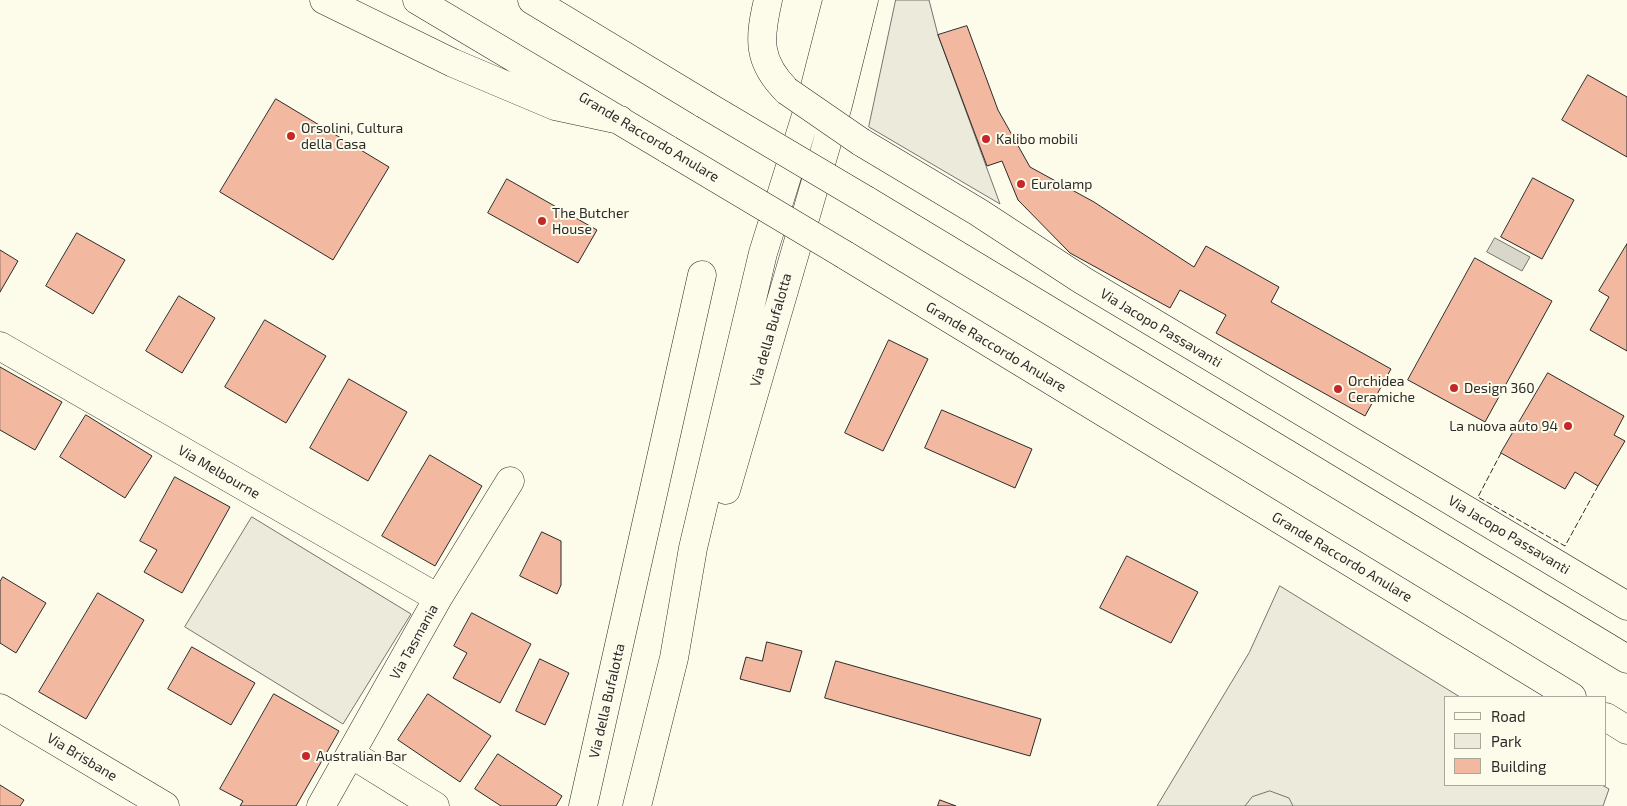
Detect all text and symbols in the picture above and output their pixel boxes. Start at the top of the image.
street label: Grande Raccordo Anulare [576,88,722,186]
place label: Orsolini, Cultura della Casa [301,120,403,152]
marker: Orsolini, Cultura della Casa [285,130,297,142]
place label: Kalibo mobili [996,131,1078,147]
marker: Kalibo mobili [980,133,992,145]
place label: Eurolamp [1031,176,1092,192]
marker: Eurolamp [1015,178,1027,190]
place label: The Butcher House [552,205,629,238]
marker: The Butcher House [536,215,548,227]
street label: Via della Bufalotta [747,271,795,389]
street label: Via Jacopo Passavanti [1097,285,1225,371]
street label: Grande Raccordo Anulare [923,298,1069,396]
place label: Orchidea Ceramiche [1348,373,1415,406]
place label: Design 360 [1464,380,1535,396]
marker: Design 360 [1448,382,1460,394]
marker: Orchidea Ceramiche [1332,383,1344,395]
place label: La nuova auto 94 [1449,418,1558,434]
marker: La nuova auto 94 [1562,420,1574,432]
street label: Via Melbourne [175,442,263,502]
street label: Via Jacopo Passavanti [1445,492,1573,578]
street label: Grande Raccordo Anulare [1269,508,1415,606]
street label: Via Tasmania [386,601,442,683]
street label: Via della Bufalotta [586,642,628,760]
legend [1444,696,1607,786]
text: Road [1491,707,1526,725]
street label: Via Brisbane [44,729,120,785]
text: Park [1491,732,1522,750]
place label: Australian Bar [316,748,407,764]
marker: Australian Bar [300,750,312,762]
text: Building [1491,757,1546,775]

